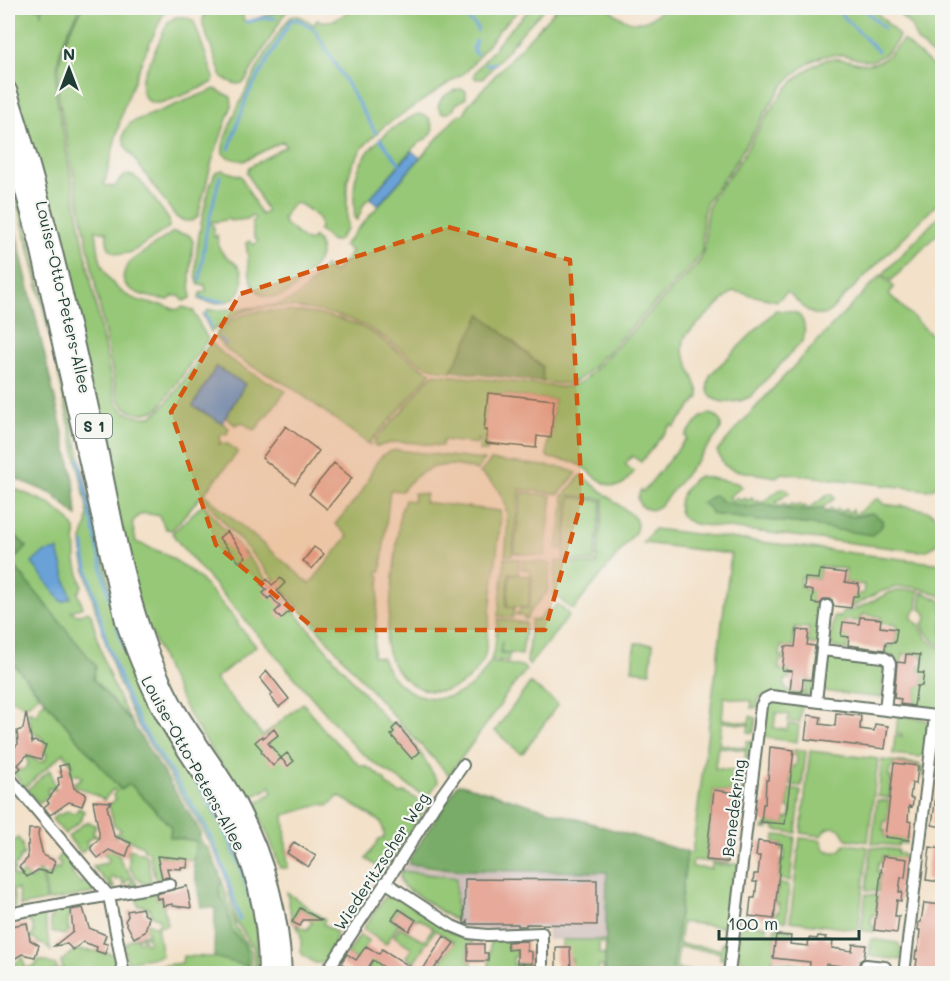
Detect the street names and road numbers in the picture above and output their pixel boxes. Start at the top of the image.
street label: Louise-Otto-Peters-Allee [32,199,96,395]
road number: S 1 [76,414,112,438]
street label: Louise-Otto-Peters-Allee [137,672,251,854]
street label: Benedekring [717,758,749,858]
street label: Wiederitzscher Weg [329,788,433,934]

